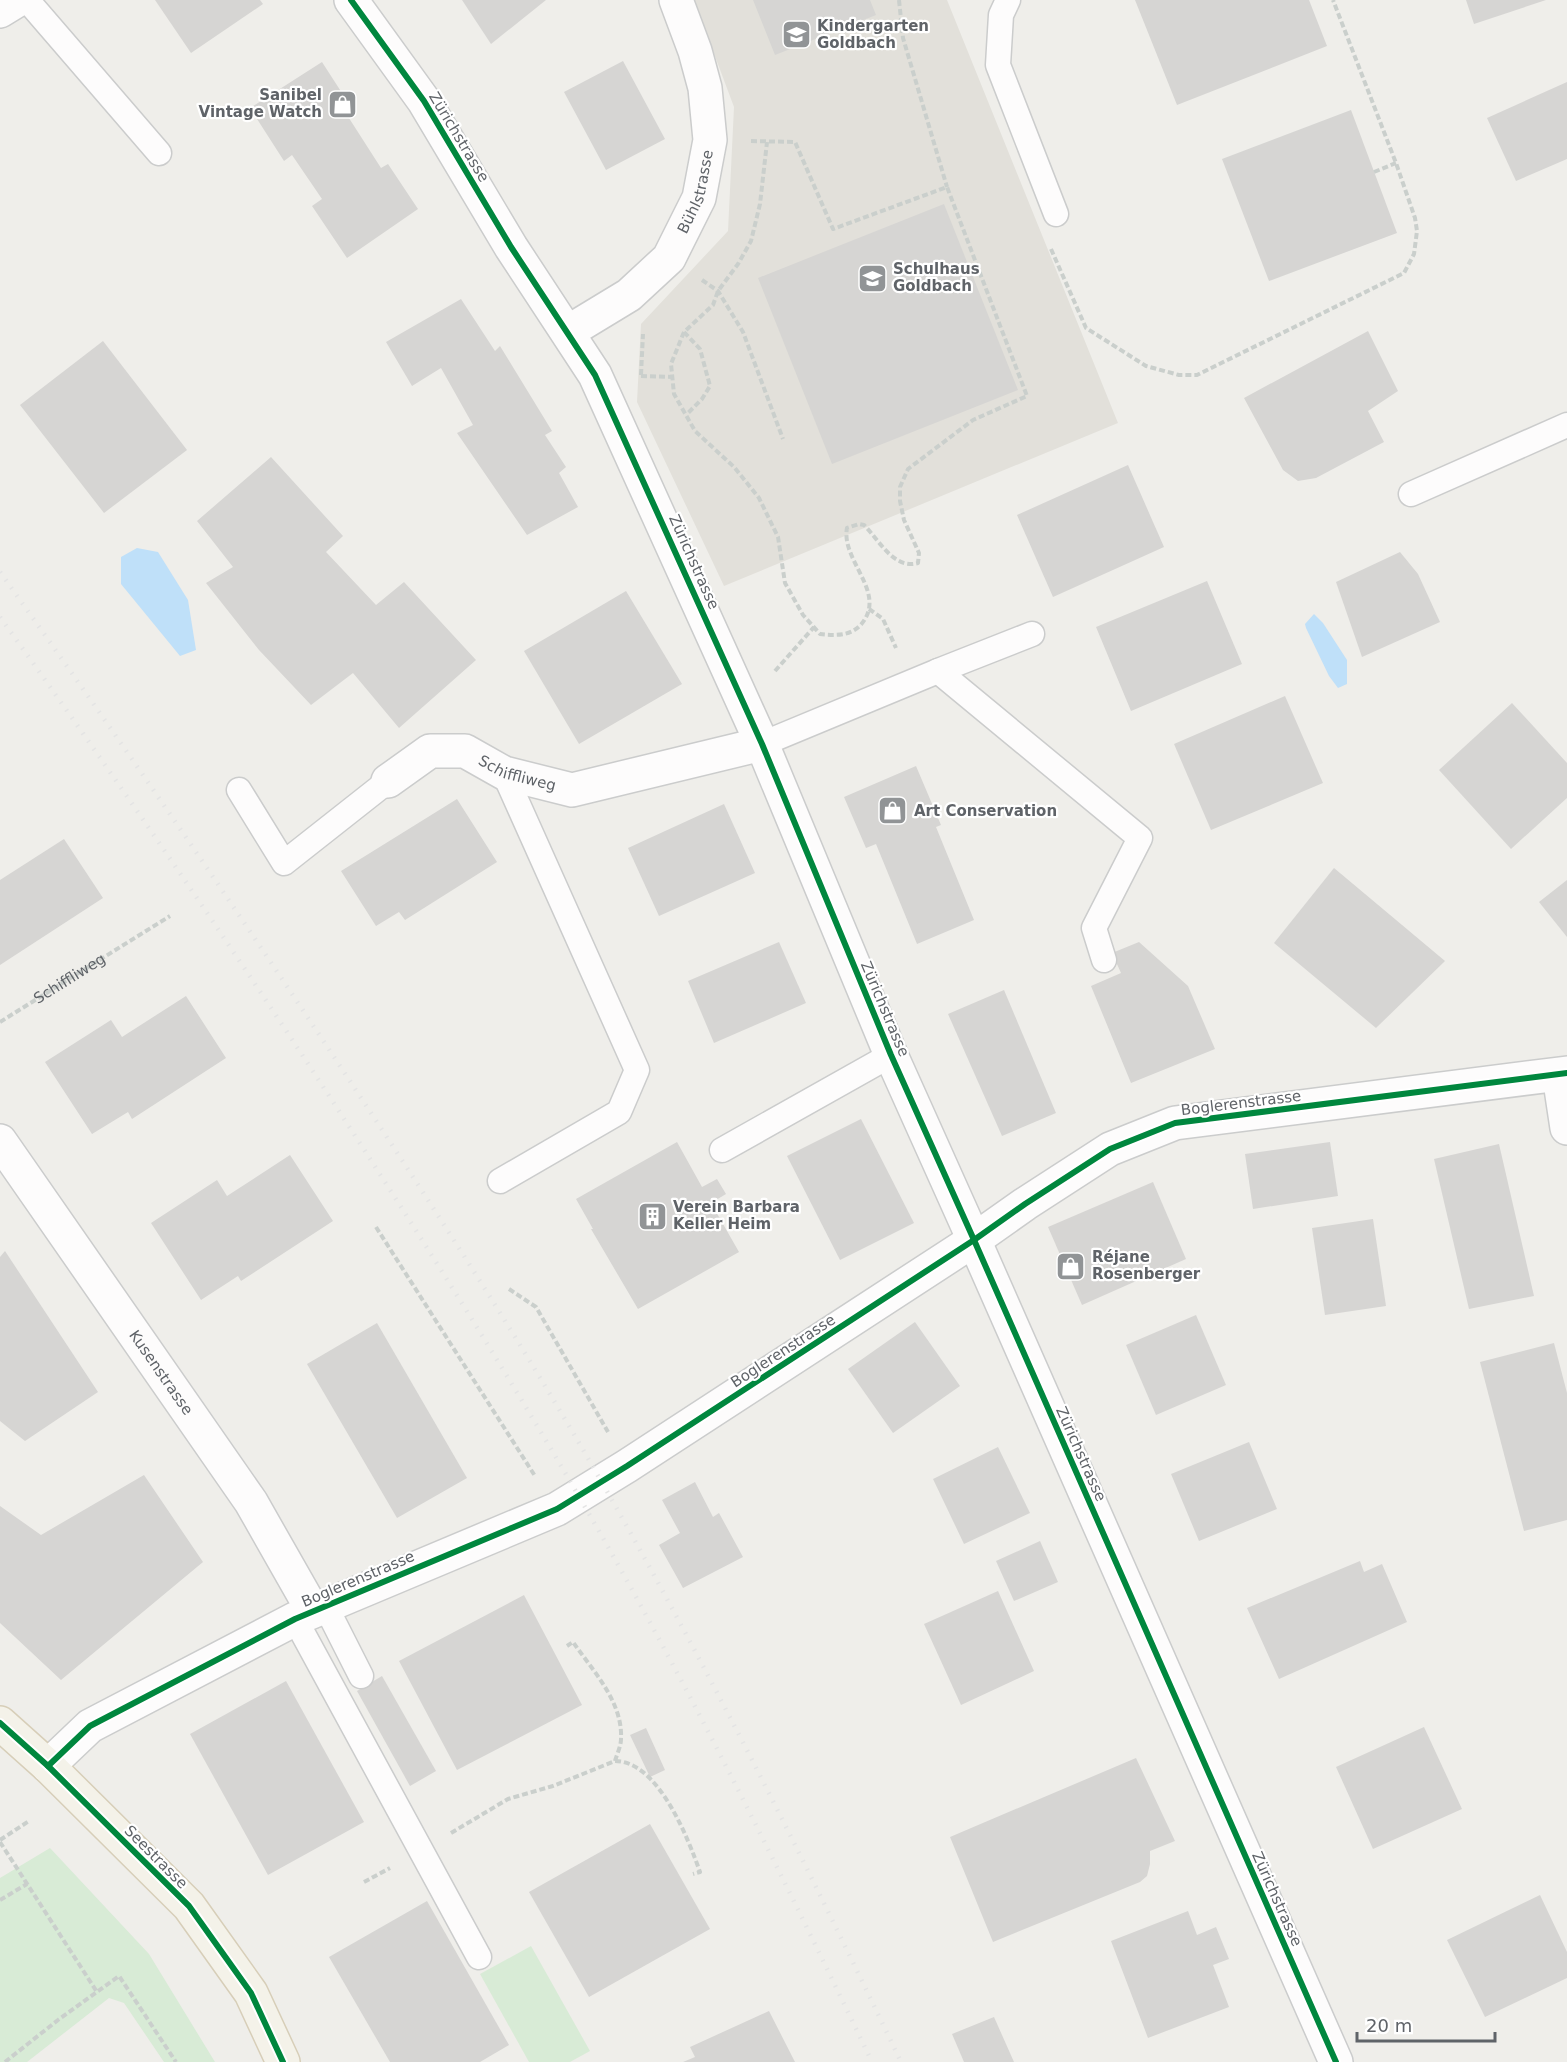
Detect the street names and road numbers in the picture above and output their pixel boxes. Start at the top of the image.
street label: Zürichstrasse [425,89,493,185]
street label: Bühlstrasse [674,148,717,237]
street label: Zürichstrasse [665,512,723,612]
street label: Schiffliweg [475,751,558,795]
street label: Schiffliweg [30,949,109,1008]
street label: Zürichstrasse [857,959,913,1059]
street label: Boglerenstrasse [1180,1087,1302,1119]
street label: Boglerenstrasse [727,1311,839,1391]
street label: Kusenstrasse [125,1327,197,1418]
street label: Zürichstrasse [1052,1404,1110,1504]
street label: Boglerenstrasse [299,1547,417,1611]
street label: Seestrasse [121,1822,191,1892]
street label: Zürichstrasse [1248,1849,1306,1949]

